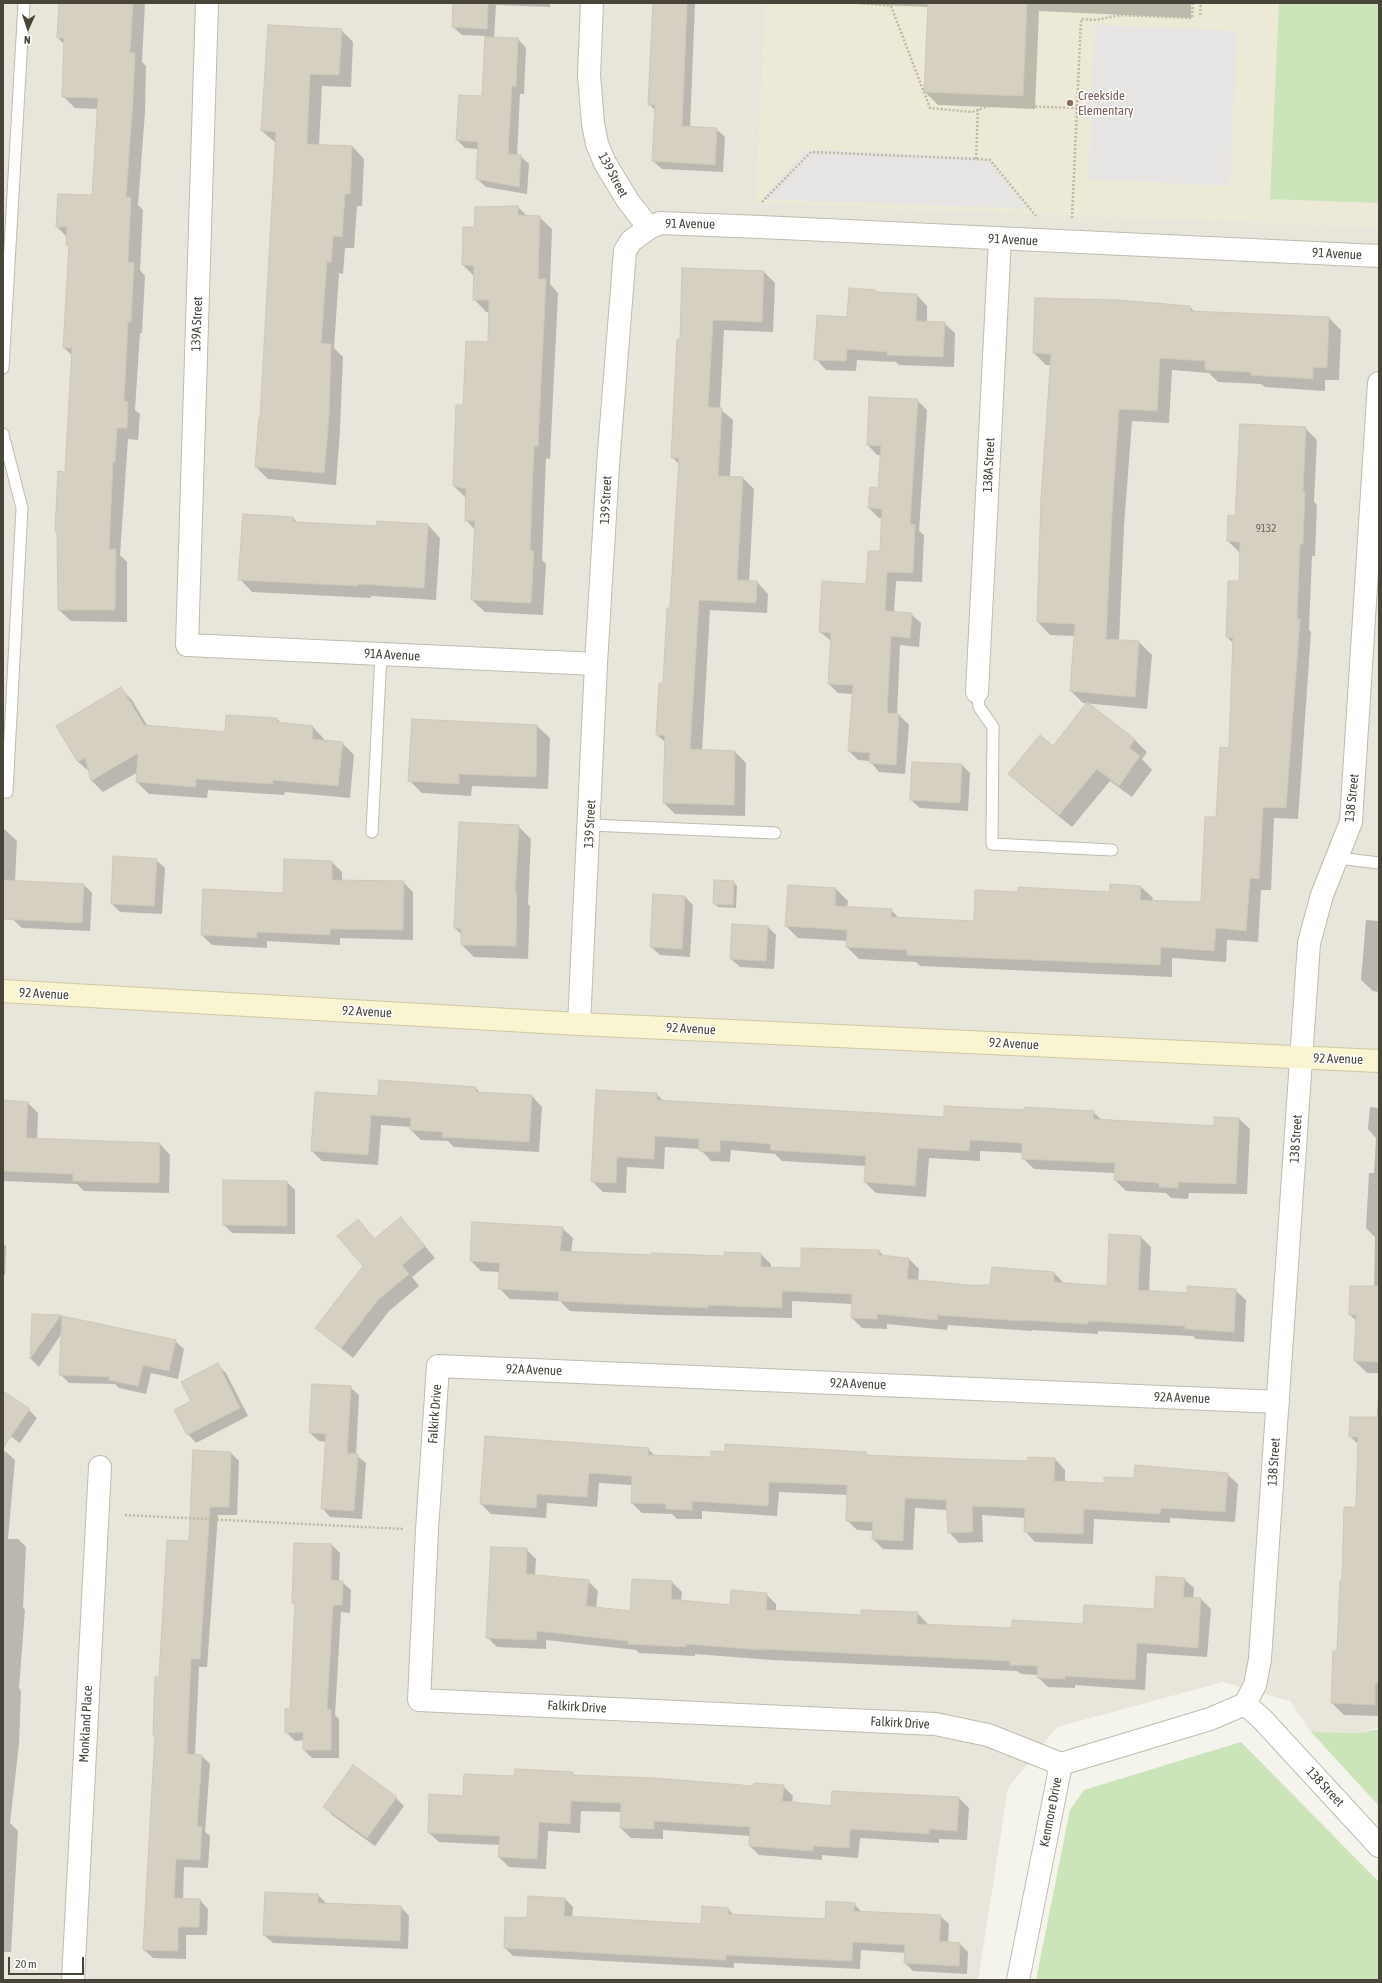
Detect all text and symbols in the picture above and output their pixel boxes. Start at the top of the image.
north arrow [8,8,48,48]
text: N [24,34,31,46]
place label: Creekside Elementary [1078,88,1133,119]
marker: Creekside Elementary [1065,98,1075,108]
street label: 139 Street [595,150,631,200]
street label: 91 Avenue [665,216,715,232]
street label: 91 Avenue [988,231,1038,249]
street label: 91 Avenue [1312,245,1362,263]
street label: 139A Street [188,296,206,352]
street label: 138A Street [980,437,998,493]
street label: 139 Street [597,475,615,525]
house number: 9132 [1256,522,1276,536]
street label: 91A Avenue [363,646,421,664]
street label: 138 Street [1342,773,1362,823]
street label: 139 Street [581,799,599,849]
street label: 92 Avenue [19,985,69,1003]
street label: 92 Avenue [342,1003,392,1021]
street label: 92 Avenue [666,1020,716,1038]
street label: 92 Avenue [989,1035,1039,1053]
street label: 92 Avenue [1313,1050,1363,1068]
street label: 138 Street [1287,1114,1305,1164]
street label: 92A Avenue [506,1361,562,1379]
street label: 92A Avenue [830,1375,886,1393]
street label: Falkirk Drive [425,1384,445,1444]
street label: 92A Avenue [1154,1389,1210,1407]
street label: 138 Street [1265,1437,1283,1487]
street label: Monkland Place [76,1685,96,1763]
street label: Falkirk Drive [547,1698,607,1716]
street label: Falkirk Drive [870,1714,930,1732]
street label: 138 Street [1303,1764,1347,1810]
street label: Kenmore Drive [1037,1776,1065,1848]
scale bar [10,1949,86,1975]
text: 20 m [15,1957,37,1971]

